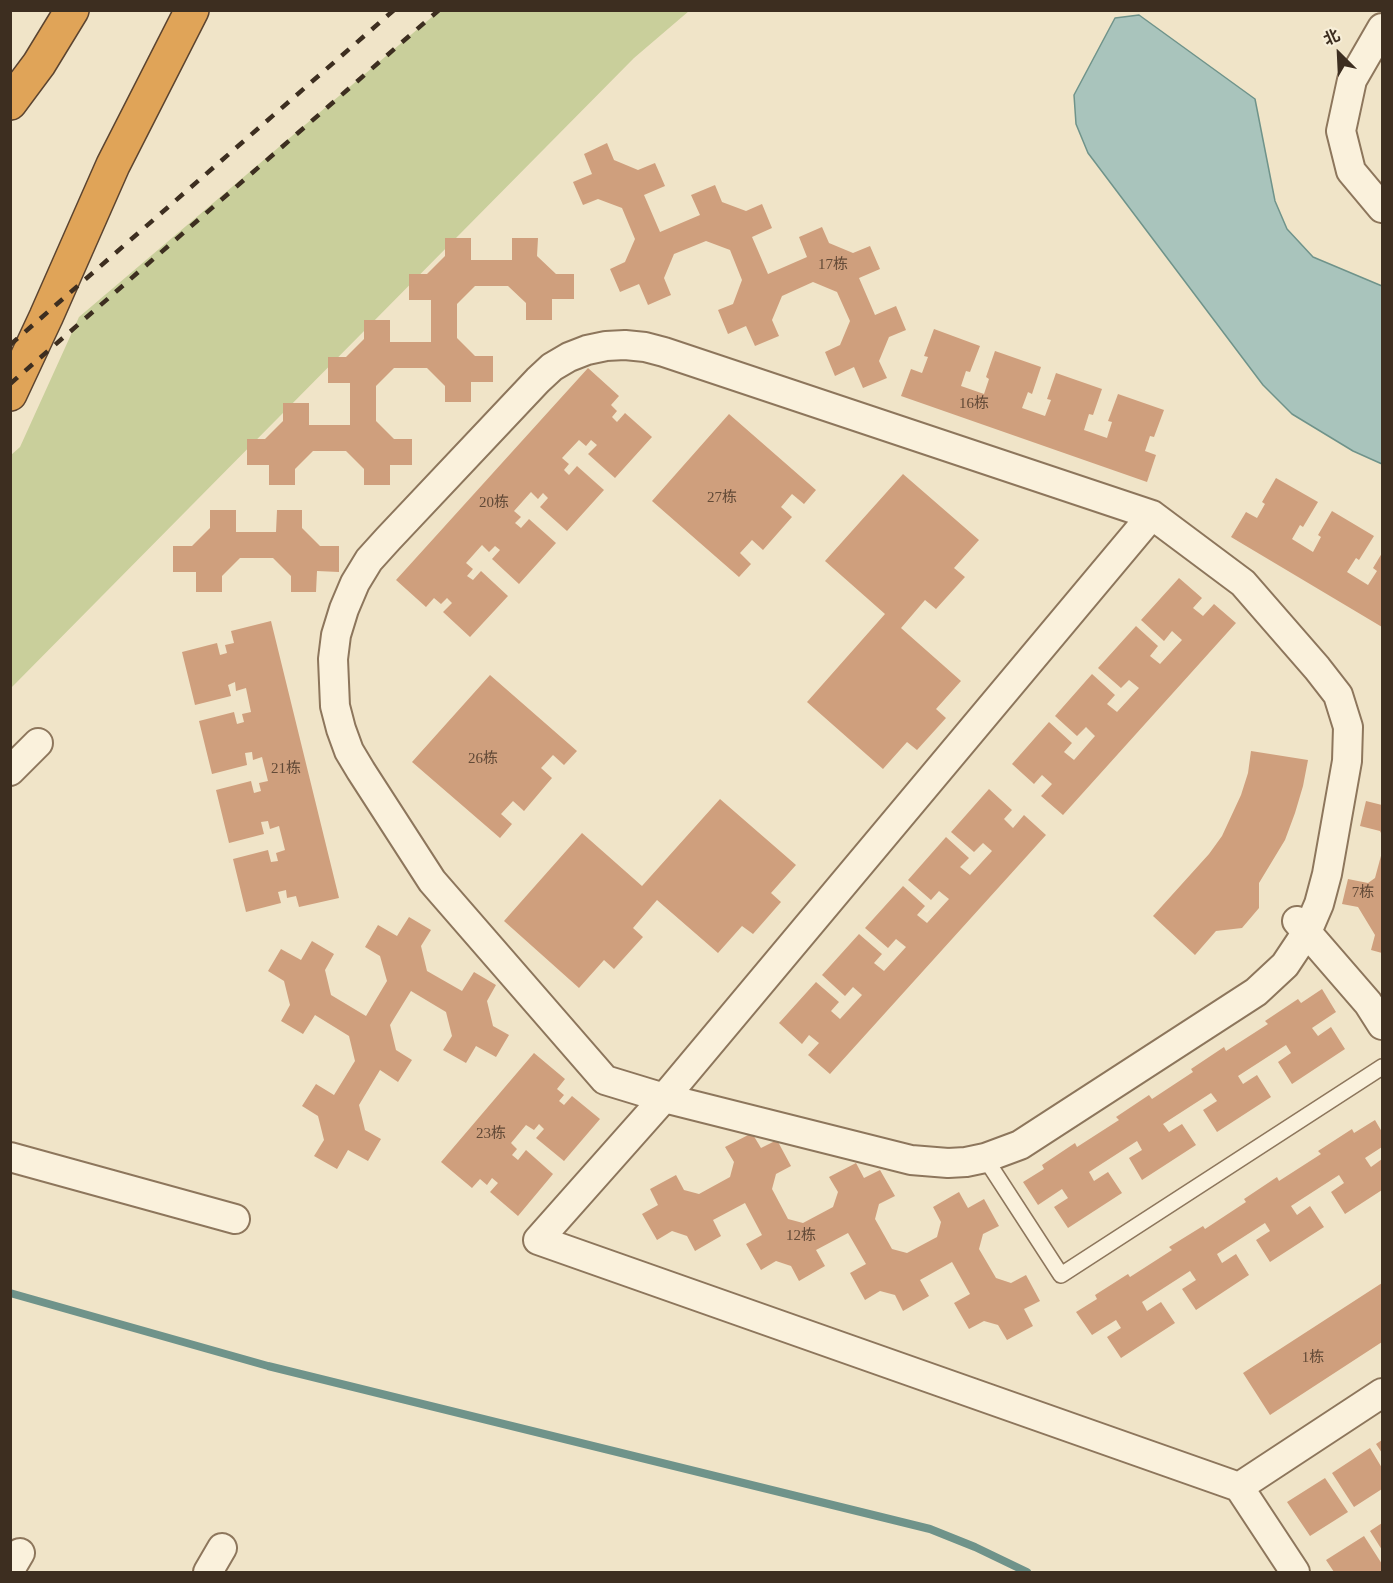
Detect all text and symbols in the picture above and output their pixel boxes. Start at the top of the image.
north arrow [1309,24,1369,84]
text: 北 [1321,26,1342,48]
house number: 17栋 [818,256,848,274]
house number: 16栋 [959,395,989,413]
house number: 27栋 [707,489,737,507]
house number: 20栋 [479,494,509,512]
house number: 26栋 [468,750,498,768]
house number: 21栋 [271,760,301,778]
house number: 7栋 [1352,884,1374,902]
house number: 23栋 [476,1125,506,1143]
house number: 12栋 [786,1227,816,1245]
house number: 1栋 [1302,1349,1324,1367]

